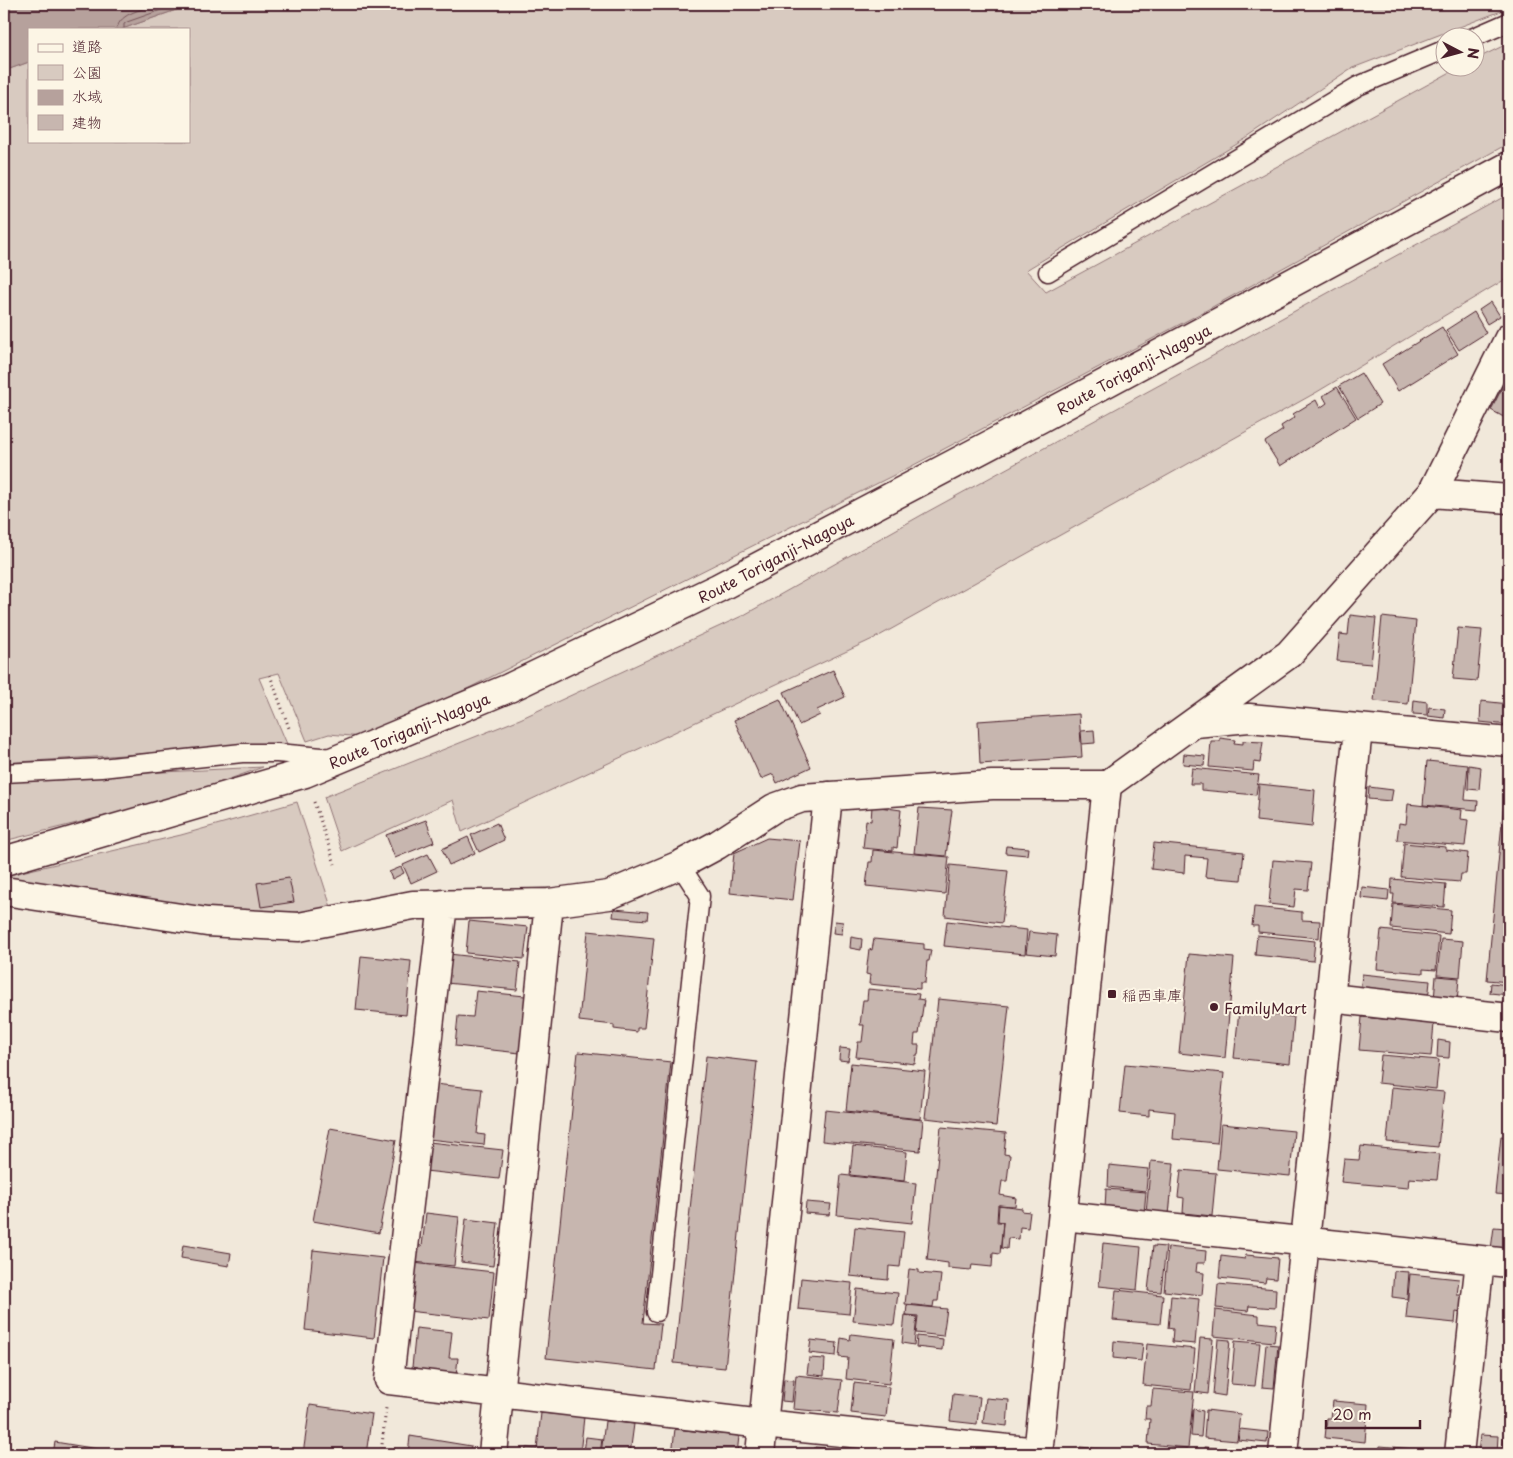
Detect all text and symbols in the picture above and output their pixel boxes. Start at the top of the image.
legend [28,28,190,142]
north arrow [1436,28,1486,78]
text: 道路 [72,34,102,57]
text: N [1462,47,1484,60]
text: 公園 [72,60,102,83]
text: 水域 [72,84,102,107]
text: 建物 [72,110,102,133]
street label: Route Toriganji-Nagoya [1052,317,1215,419]
street label: Route Toriganji-Nagoya [693,507,858,608]
street label: Route Toriganji-Nagoya [325,686,494,774]
place label: 稲西車庫 [1122,983,1182,1006]
marker: 稲西車庫 [1106,988,1118,1000]
place label: FamilyMart [1224,996,1307,1019]
marker: FamilyMart [1208,1001,1220,1013]
scale bar [1326,1398,1419,1430]
text: 20 m [1333,1402,1372,1425]

